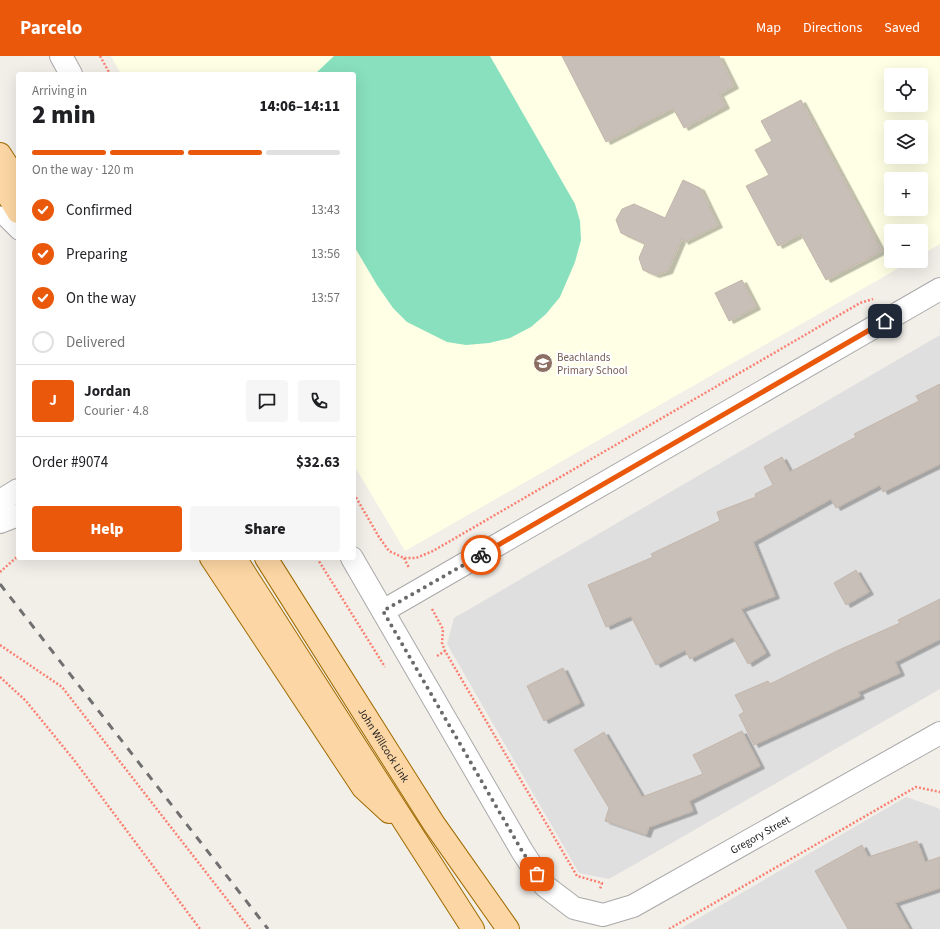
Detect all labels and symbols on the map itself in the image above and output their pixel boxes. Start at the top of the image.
pin [868,304,902,338]
place label: Beachlands Primary School [557,350,628,378]
school or university icon: Beachlands Primary School [532,352,554,374]
courier [461,535,501,575]
street label: John Willcock Link [355,705,413,785]
street label: Gregory Street [727,811,793,857]
pin [520,857,554,891]

